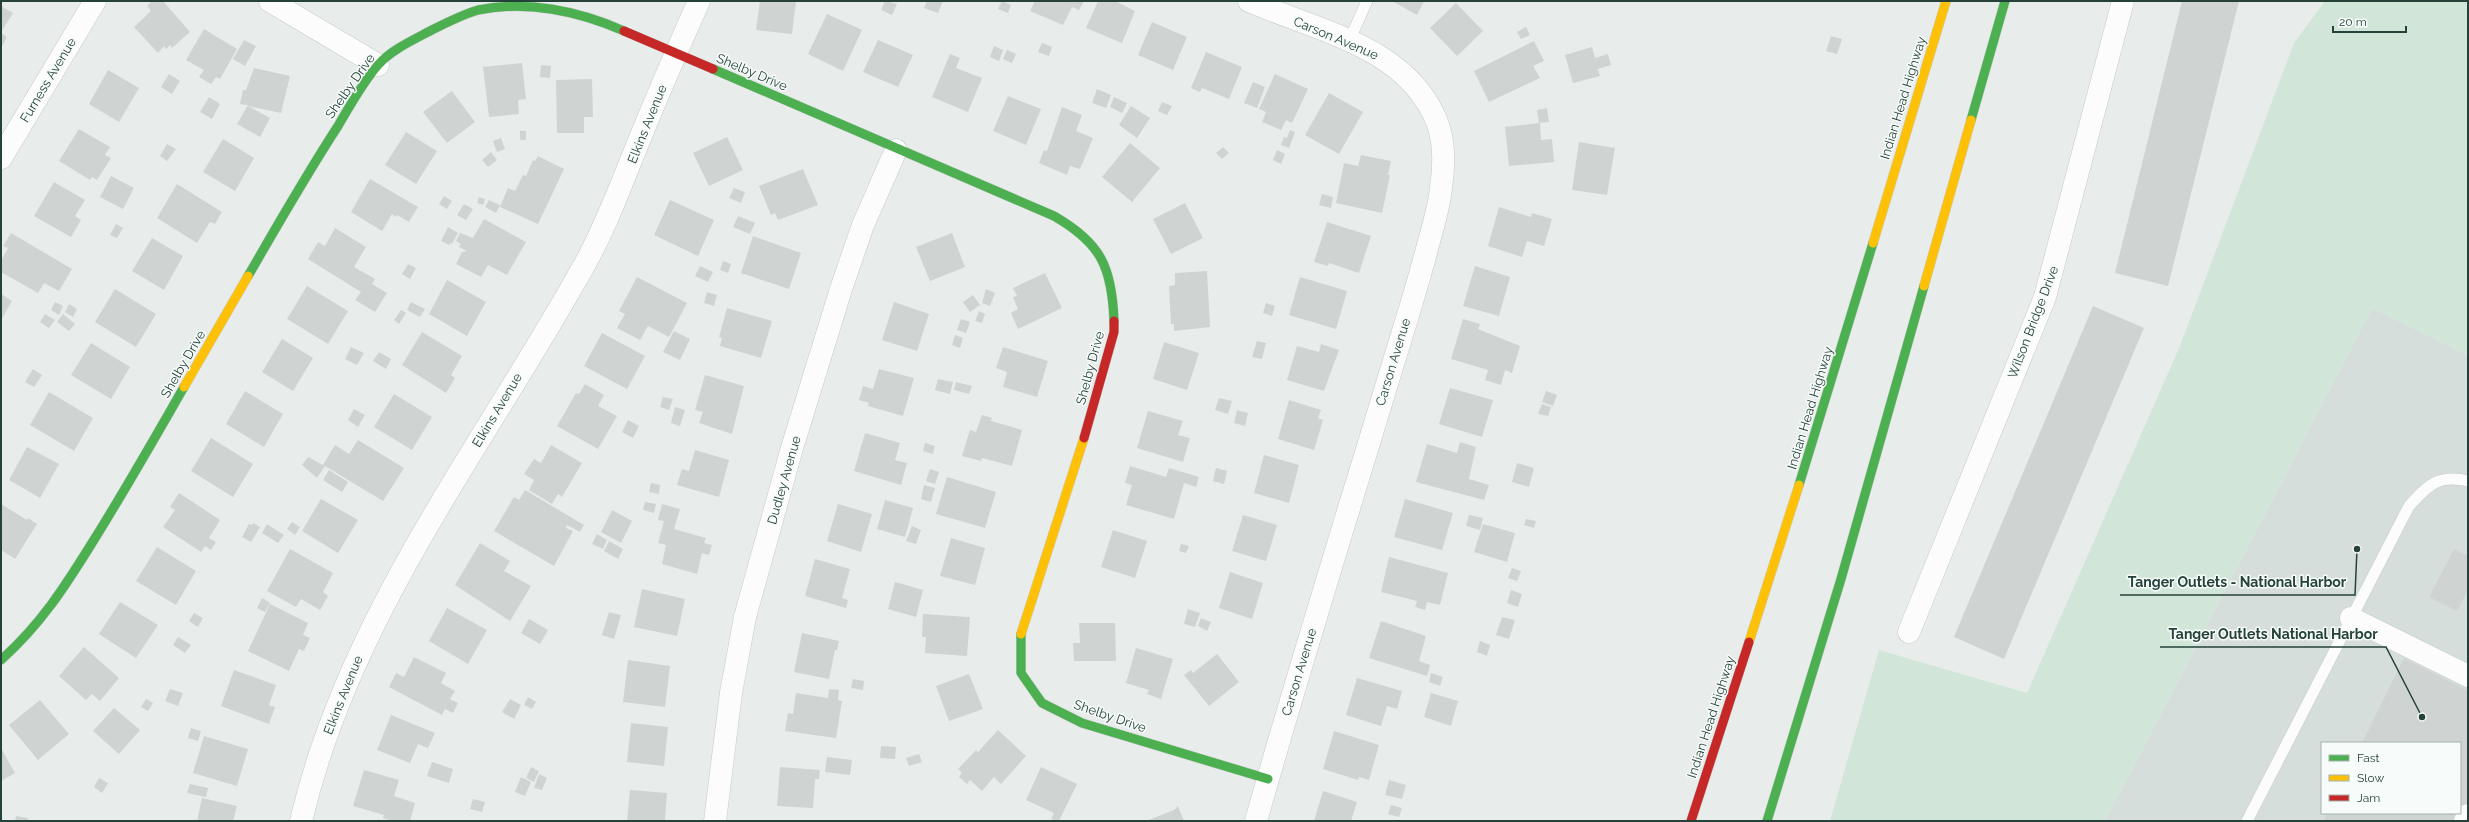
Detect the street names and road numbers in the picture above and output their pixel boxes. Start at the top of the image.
street label: Carson Avenue [1291,13,1381,63]
street label: Furness Avenue [17,35,79,125]
street label: Indian Head Highway [1877,35,1929,161]
street label: Shelby Drive [322,50,378,121]
street label: Shelby Drive [714,50,790,94]
street label: Elkins Avenue [624,82,670,166]
street label: Wilson Bridge Drive [2005,263,2061,380]
street label: Carson Avenue [1373,316,1414,408]
street label: Shelby Drive [158,327,209,400]
street label: Shelby Drive [1073,329,1107,406]
street label: Indian Head Highway [1784,345,1836,471]
street label: Elkins Avenue [469,370,525,450]
street label: Dudley Avenue [764,434,804,526]
street label: Carson Avenue [1279,626,1320,718]
street label: Elkins Avenue [320,653,366,737]
street label: Indian Head Highway [1684,654,1738,780]
street label: Shelby Drive [1072,697,1148,735]

